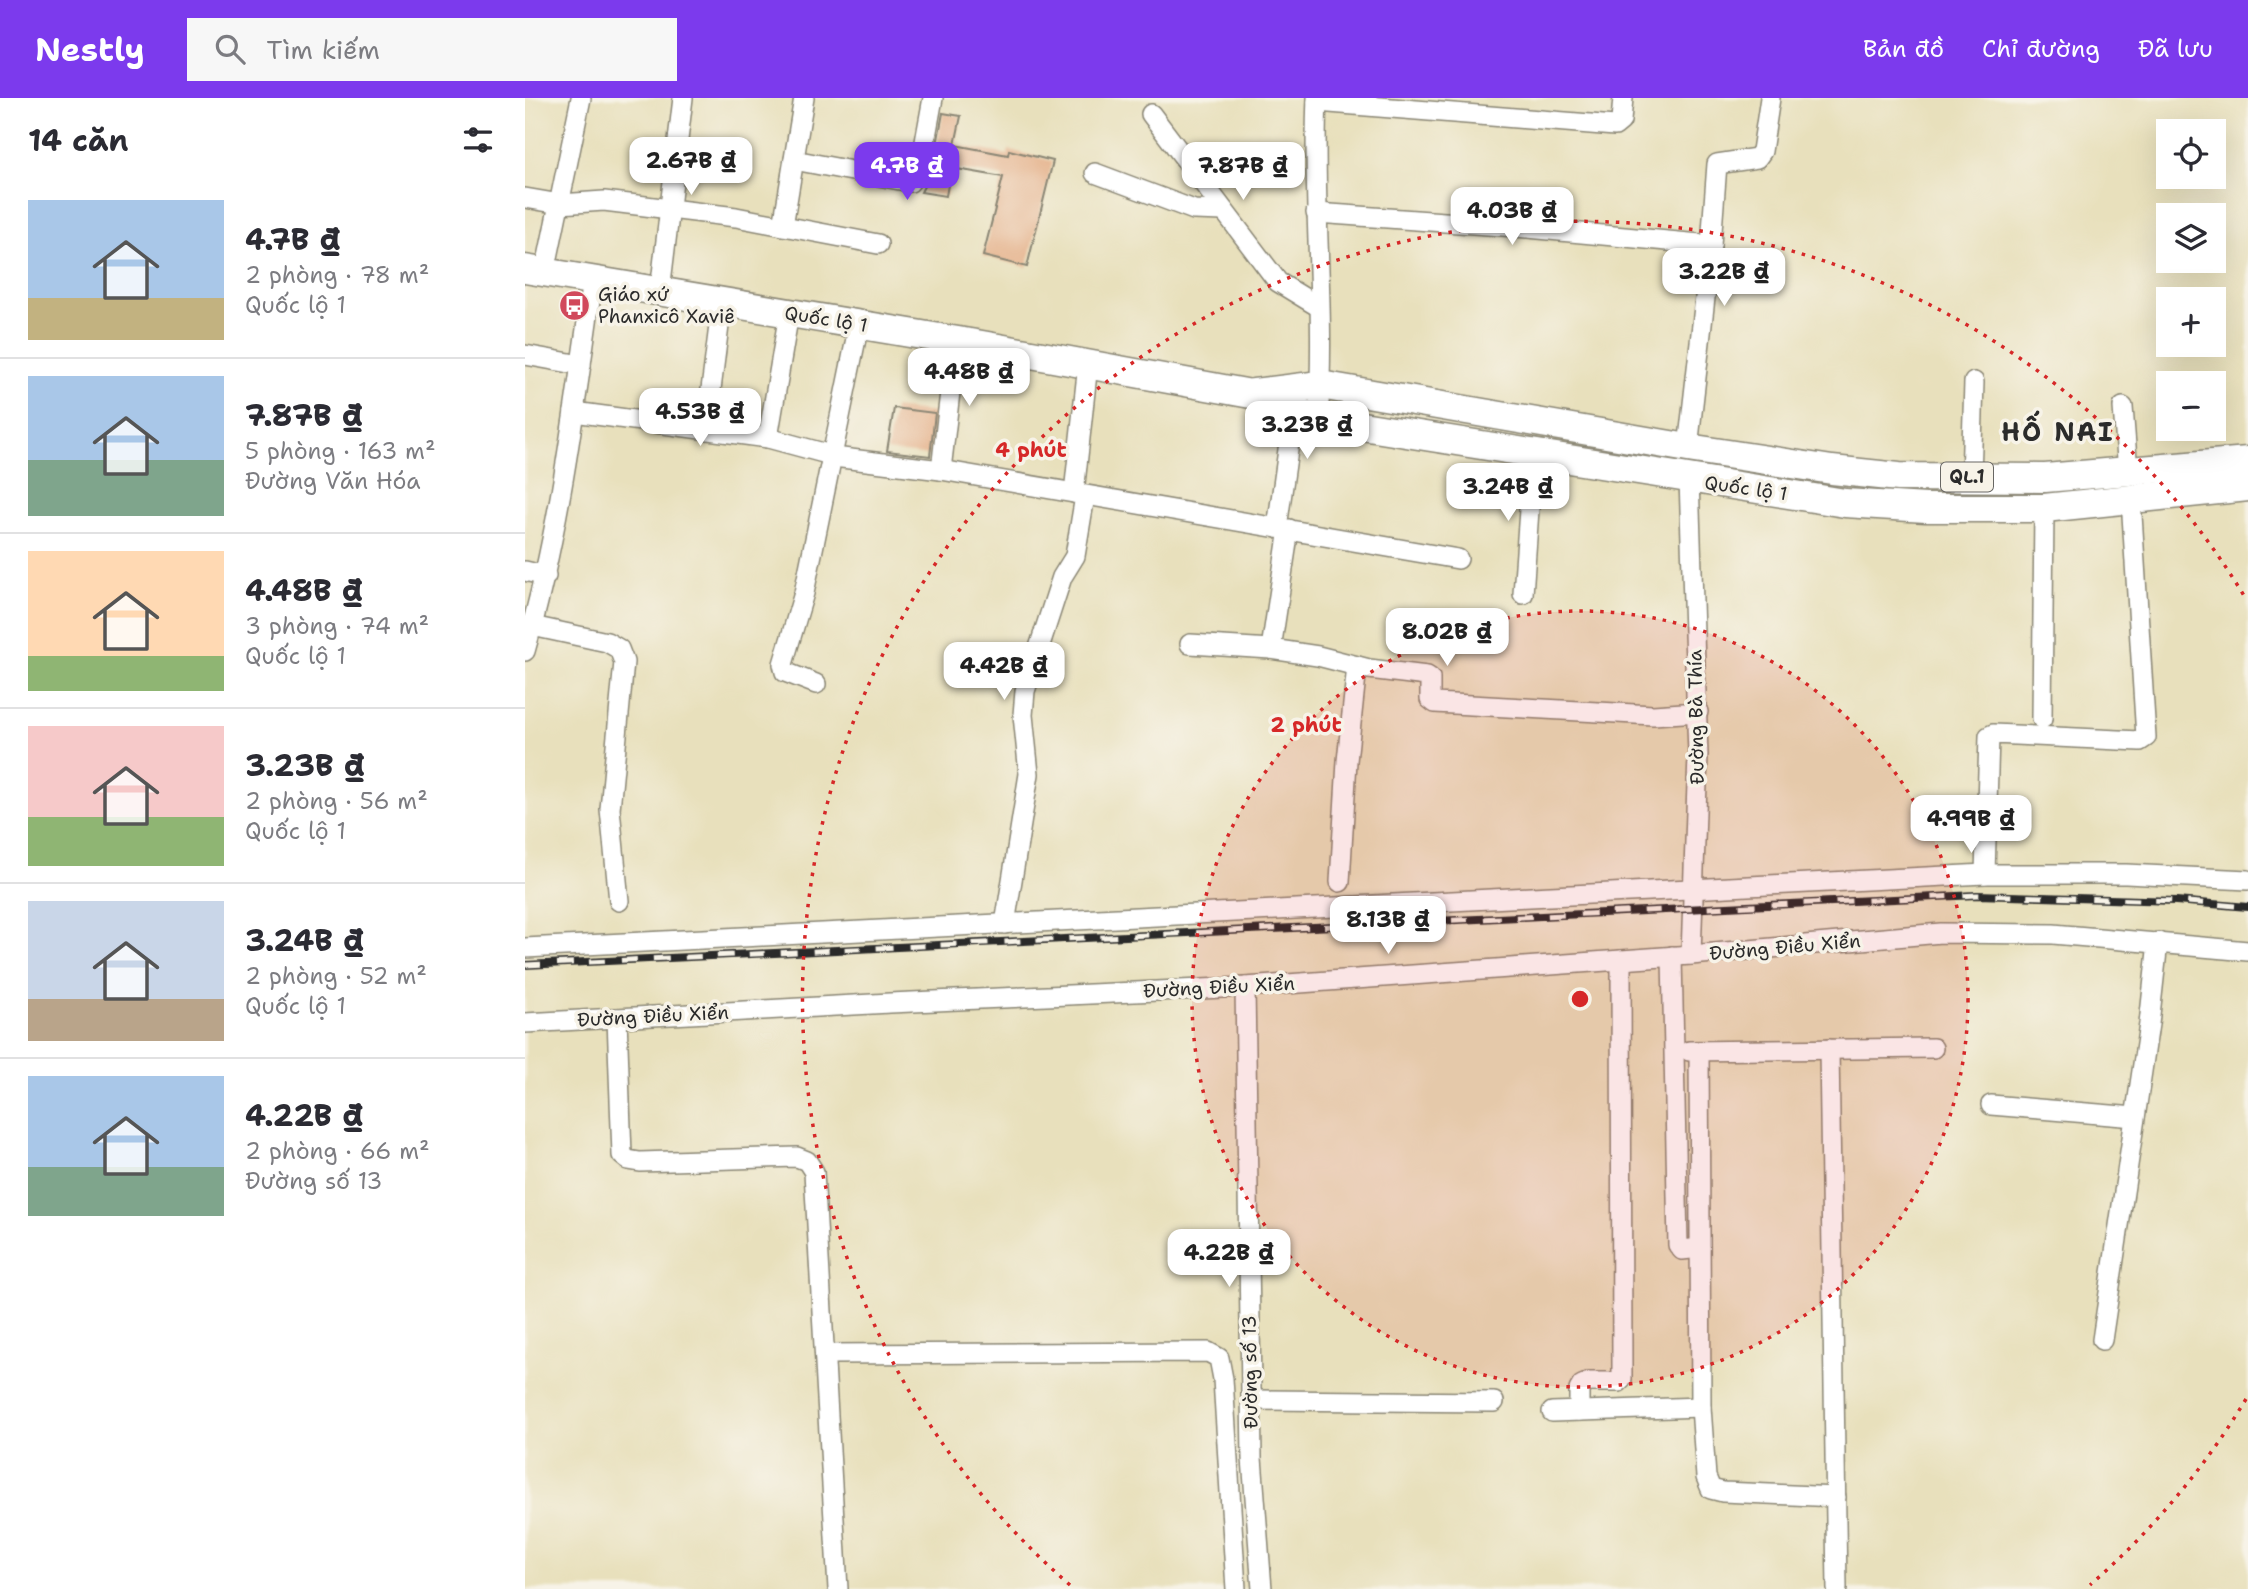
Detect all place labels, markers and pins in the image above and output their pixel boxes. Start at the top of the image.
pin: 2.67B ₫ [626,138,756,197]
pin: 4.7B ₫ [850,142,964,202]
pin: 7.87B ₫ [1178,142,1308,202]
pin: 4.03B ₫ [1447,188,1577,247]
pin: 3.22B ₫ [1659,248,1789,308]
place label: Giáo xứ Phanxicô Xaviê [598,282,735,329]
bus stop icon: Giáo xứ Phanxicô Xaviê [558,288,592,322]
pin: 4.48B ₫ [904,348,1034,408]
pin: 4.53B ₫ [635,388,765,448]
pin: 3.23B ₫ [1242,402,1372,461]
pin: 3.24B ₫ [1443,464,1573,523]
pin: 8.02B ₫ [1382,608,1512,668]
pin: 4.42B ₫ [939,642,1069,702]
pin: 4.99B ₫ [1906,796,2036,855]
pin: 8.13B ₫ [1323,896,1453,956]
centre of rings [1568,987,1592,1011]
pin: 4.22B ₫ [1164,1230,1294,1289]

